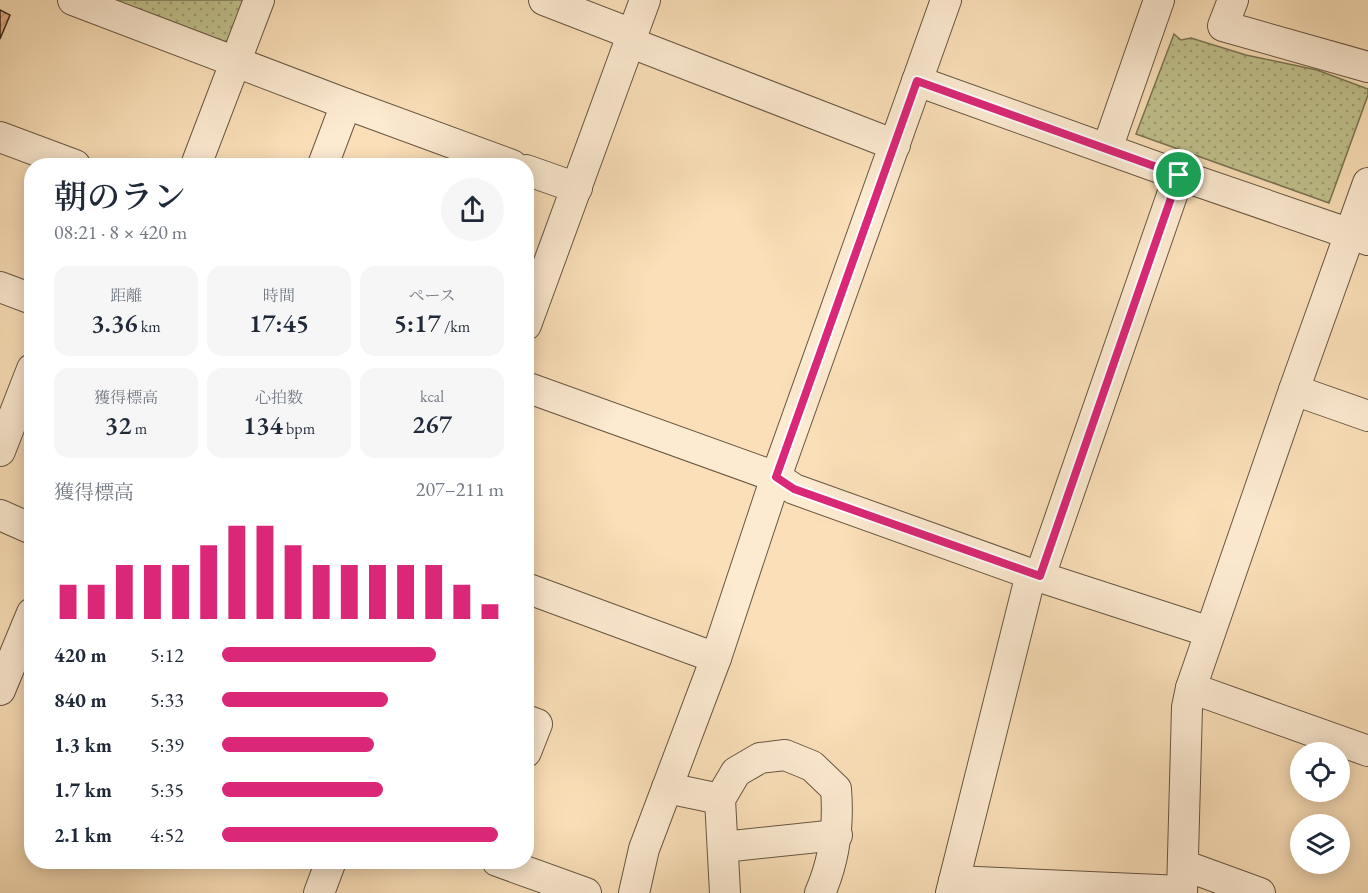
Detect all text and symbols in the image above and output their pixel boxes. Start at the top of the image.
pin [1153,149,1204,200]
icon: arrive [1162,158,1195,191]
text: 朝のラン [54,175,186,218]
button: share [441,178,504,241]
text: 08:21 · 8 × 420 m [54,219,187,245]
text: 距離 [110,285,142,306]
text: 時間 [263,285,295,306]
text: ペース [408,285,456,306]
text: 3.36 [91,306,138,340]
text: 17:45 [249,306,309,340]
text: 5:17 [394,306,441,340]
text: km [138,316,161,337]
text: /km [441,316,470,337]
text: kcal [420,386,444,407]
text: 獲得標高 [94,387,158,408]
text: 心拍数 [255,387,303,408]
text: 267 [412,407,452,441]
text: 32 [105,408,132,442]
text: 134 [243,408,283,442]
text: m [132,418,147,439]
text: bpm [283,418,315,439]
text: 207–211 m [416,476,504,502]
text: 獲得標高 [54,479,134,505]
text: 420 m [54,642,107,668]
text: 5:12 [150,642,184,668]
text: 840 m [54,687,107,713]
text: 5:33 [150,687,184,713]
text: 1.3 km [54,732,112,758]
text: 5:39 [150,732,184,758]
map controls [1290,742,1350,874]
button: locate [1290,742,1350,802]
text: 1.7 km [54,777,112,803]
text: 5:35 [150,777,184,803]
button: layers [1290,814,1350,874]
text: 2.1 km [54,822,112,848]
text: 4:52 [150,822,184,848]

